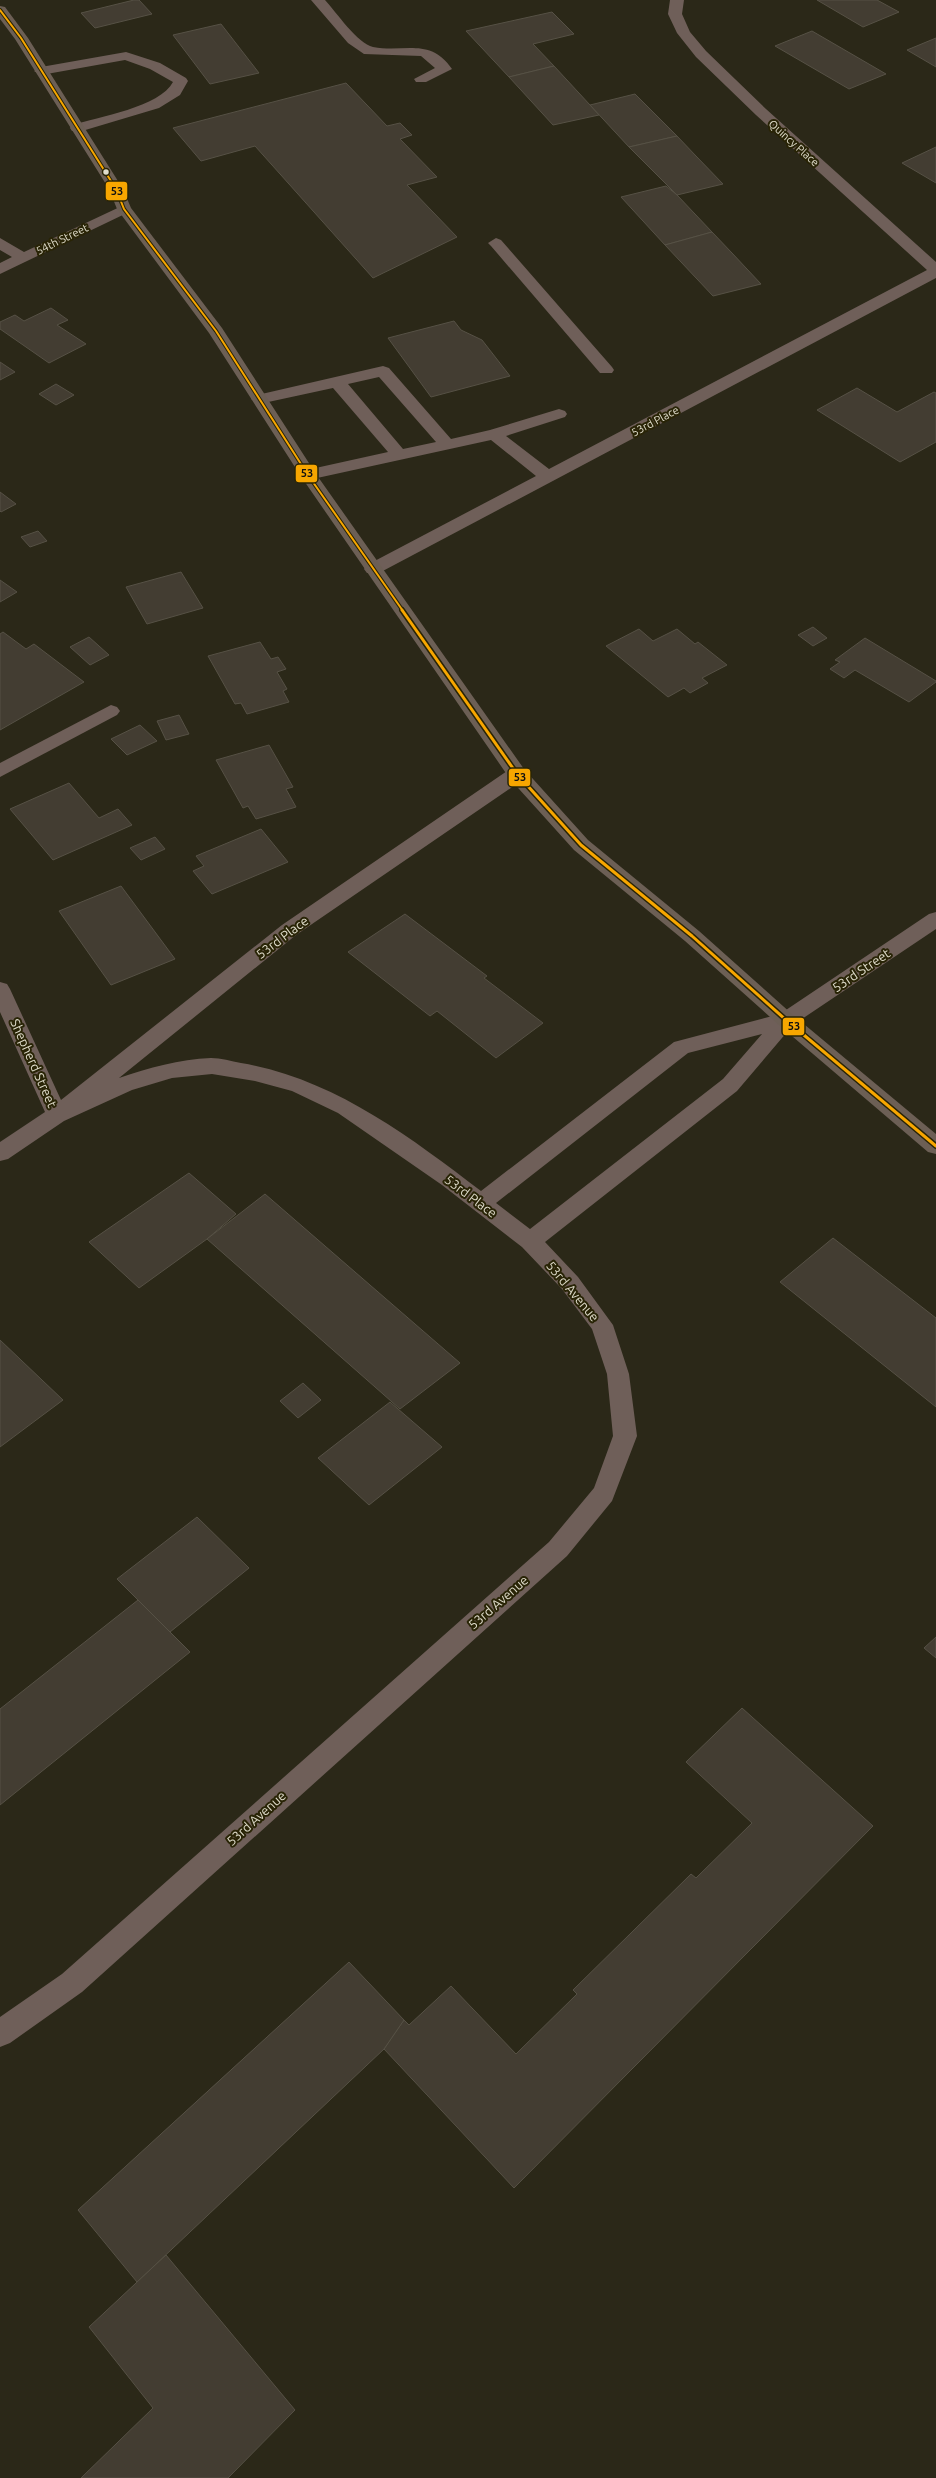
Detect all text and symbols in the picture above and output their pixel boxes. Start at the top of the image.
street label: Quincy Place [767,117,821,169]
unlabelled marker [101,167,111,177]
line badge: 53 [105,181,128,201]
text: 53 [111,185,123,197]
street label: 54th Street [34,221,91,257]
street label: 53rd Place [629,404,681,438]
line badge: 53 [295,464,318,483]
text: 53 [301,467,313,479]
line badge: 53 [508,768,531,787]
text: 53 [514,771,526,783]
street label: 53rd Place [253,913,311,961]
street label: 53rd Street [830,946,892,994]
street label: Shepherd Street [8,1017,60,1109]
line badge: 53 [782,1017,805,1036]
text: 53 [788,1020,800,1032]
street label: 53rd Place [442,1172,500,1220]
street label: 53rd Avenue [544,1258,602,1324]
street label: 53rd Avenue [465,1572,531,1632]
street label: 53rd Avenue [224,1788,288,1848]

